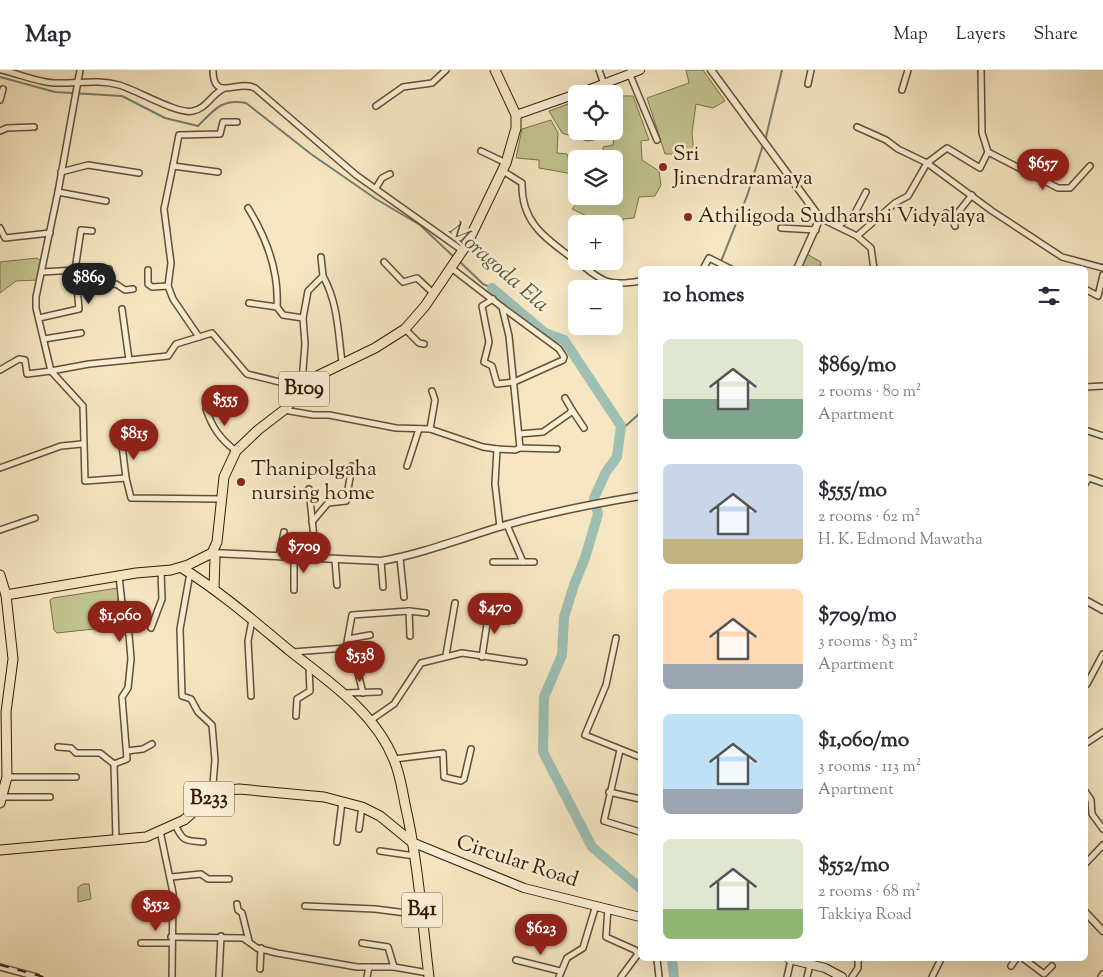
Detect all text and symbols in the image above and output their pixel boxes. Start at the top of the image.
text: Map [25,18,71,52]
text: Map [893,22,928,48]
text: Layers [956,22,1006,48]
text: Share [1034,22,1078,48]
map controls [568,85,623,335]
button: locate [568,85,623,140]
place label: Sri Jinendraramaya [672,140,813,194]
pin: $657 [1013,148,1073,191]
button: layers [568,150,623,205]
text: $657 [1028,153,1058,176]
marker: Sri Jinendraramaya [657,161,669,173]
place label: Athiligoda Sudharshi Vidyalaya [698,202,986,232]
marker: Athiligoda Sudharshi Vidyalaya [682,211,694,223]
water label: Moragoda Ela [441,215,555,321]
button: + [568,215,623,270]
pin: $869 [59,262,119,305]
text: $869 [73,267,105,290]
button: − [568,280,623,335]
text: 10 homes [663,281,744,311]
icon: filters [1035,282,1063,310]
text: $869/mo [818,351,896,381]
icon: home [703,359,763,419]
road number: B109 [279,372,329,406]
text: 2 rooms · 80 m² [818,381,921,404]
pin: $555 [195,384,255,427]
text: $555 [212,389,238,412]
text: Apartment [818,404,894,427]
pin: $815 [104,418,164,461]
text: $815 [120,423,148,446]
place label: Thanipolgaha nursing home [251,455,377,509]
marker: Thanipolgaha nursing home [235,476,247,488]
text: $555/mo [818,476,887,506]
icon: home [703,484,763,544]
text: 2 rooms · 62 m² [818,506,920,529]
text: H. K. Edmond Mawatha [818,529,983,552]
pin: $709 [274,532,334,574]
text: $709 [288,536,320,559]
pin: $470 [465,592,525,635]
text: $470 [479,597,511,620]
pin: $1,060 [79,600,161,643]
text: $709/mo [818,601,897,631]
text: $1,060 [99,605,141,628]
icon: home [703,609,763,669]
text: 3 rooms · 83 m² [818,631,918,654]
pin: $538 [330,640,390,683]
text: $538 [346,645,374,668]
text: Apartment [818,654,894,677]
text: $1,060/mo [818,726,909,756]
icon: home [703,734,763,794]
text: 3 rooms · 113 m² [818,756,921,779]
text: Apartment [818,779,894,802]
road number: B233 [184,782,234,816]
street label: Circular Road [452,828,582,896]
text: $552/mo [818,851,890,881]
icon: home [703,859,763,919]
text: 2 rooms · 68 m² [818,881,921,904]
pin: $552 [126,890,186,932]
road number: B41 [402,892,442,928]
text: $552 [142,894,170,917]
text: Takkiya Road [818,904,912,927]
pin: $623 [511,914,571,956]
text: $623 [526,918,556,941]

